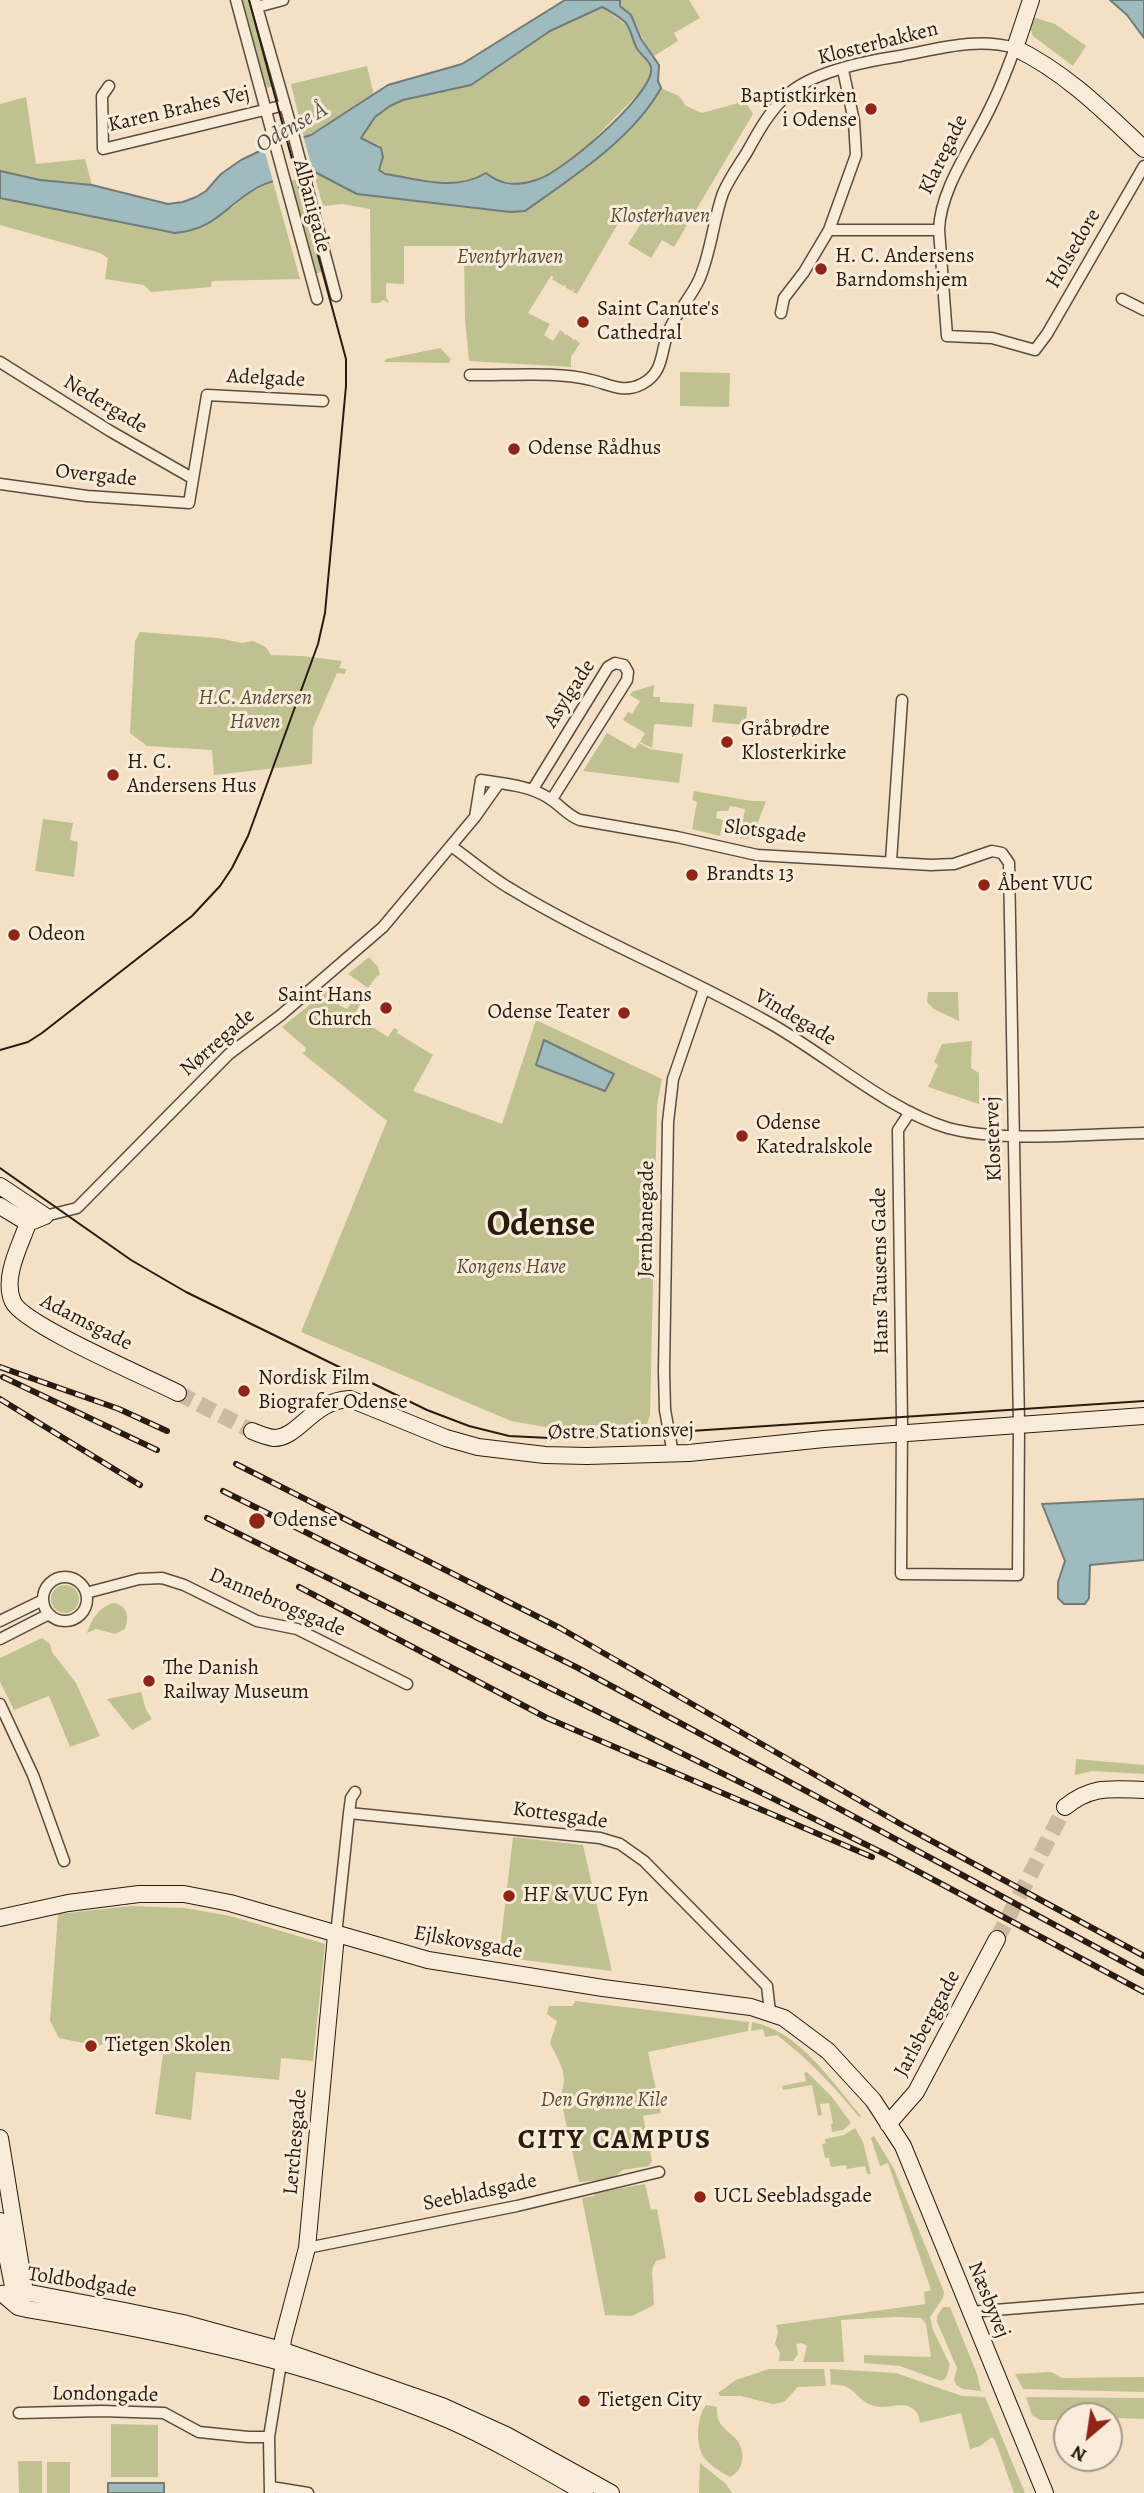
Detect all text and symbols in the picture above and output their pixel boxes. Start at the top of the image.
street label: Klosterbakken [815,17,941,71]
street label: Karen Brahes Vej [106,81,252,139]
place label: Baptistkirken i Odense [740,84,857,134]
water label: Odense Å [251,96,333,160]
marker: Baptistkirken i Odense [863,101,879,117]
street label: Klaregade [914,111,974,199]
street label: Albanigade [286,157,336,255]
park label: Klosterhaven [610,204,710,230]
street label: Holsedore [1041,205,1107,293]
place label: H. C. Andersens Barndomshjem [835,244,974,294]
park label: Eventyrhaven [457,245,563,271]
marker: H. C. Andersens Barndomshjem [813,261,829,277]
place label: Saint Canute's Cathedral [597,297,719,347]
marker: Saint Canute's Cathedral [575,314,591,330]
street label: Adelgade [226,364,306,394]
street label: Nedergade [58,370,152,440]
place label: Odense Rådhus [528,436,661,462]
marker: Odense Rådhus [506,441,522,457]
street label: Overgade [54,459,138,493]
street label: Asylgade [539,655,601,733]
park label: H.C. Andersen Haven [198,686,312,736]
place label: Gråbrødre Klosterkirke [741,717,846,767]
marker: Gråbrødre Klosterkirke [719,734,735,750]
place label: H. C. Andersens Hus [127,750,257,800]
marker: H. C. Andersens Hus [105,767,121,783]
street label: Slotsgade [722,814,808,850]
place label: Brandts 13 [706,862,794,888]
marker: Brandts 13 [684,867,700,883]
place label: Åbent VUC [998,872,1093,898]
marker: Åbent VUC [976,877,992,893]
place label: Odeon [28,922,85,948]
marker: Odeon [6,927,22,943]
place label: Saint Hans Church [278,983,372,1033]
street label: Vindegade [750,984,840,1052]
marker: Saint Hans Church [378,1000,394,1016]
place label: Odense Teater [487,1000,610,1026]
street label: Nørregade [175,1004,261,1082]
marker: Odense Teater [616,1005,632,1021]
street label: Klostervej [980,1096,1008,1182]
place label: Odense Katedralskole [756,1111,873,1161]
marker: Odense Katedralskole [734,1128,750,1144]
street label: Jernbanegade [633,1160,661,1278]
street label: Hans Tausens Gade [867,1187,895,1355]
district label: Odense [487,1205,595,1247]
park label: Kongens Have [456,1255,566,1281]
street label: Adamsgade [36,1289,136,1357]
place label: Nordisk Film Biografer Odense [258,1366,408,1416]
marker: Nordisk Film Biografer Odense [236,1383,252,1399]
street label: Østre Stationsvej [548,1418,694,1446]
place label: Odense [273,1508,338,1534]
marker: Odense [247,1511,267,1531]
street label: Dannebrogsgade [205,1563,349,1643]
place label: The Danish Railway Museum [163,1656,309,1706]
marker: The Danish Railway Museum [141,1673,157,1689]
street label: Kottesgade [511,1797,609,1835]
place label: HF & VUC Fyn [523,1883,648,1909]
marker: HF & VUC Fyn [501,1888,517,1904]
street label: Ejlskovsgade [412,1921,524,1965]
street label: Jarlsberggade [889,1966,967,2082]
place label: Tietgen Skolen [105,2033,231,2059]
marker: Tietgen Skolen [83,2038,99,2054]
street label: Lerchesgade [279,2088,313,2196]
park label: Den Grønne Kile [540,2088,668,2114]
district label: CITY CAMPUS [519,2124,711,2158]
street label: Seebladsgade [421,2169,539,2217]
place label: UCL Seebladsgade [714,2184,872,2210]
marker: UCL Seebladsgade [692,2189,708,2205]
street label: Næsbyvej [961,2258,1015,2342]
street label: Toldbodgade [26,2262,138,2304]
street label: Londongade [52,2381,158,2409]
place label: Tietgen City [598,2388,702,2414]
marker: Tietgen City [576,2393,592,2409]
north arrow [1053,2402,1123,2472]
text: N [1066,2439,1091,2468]

